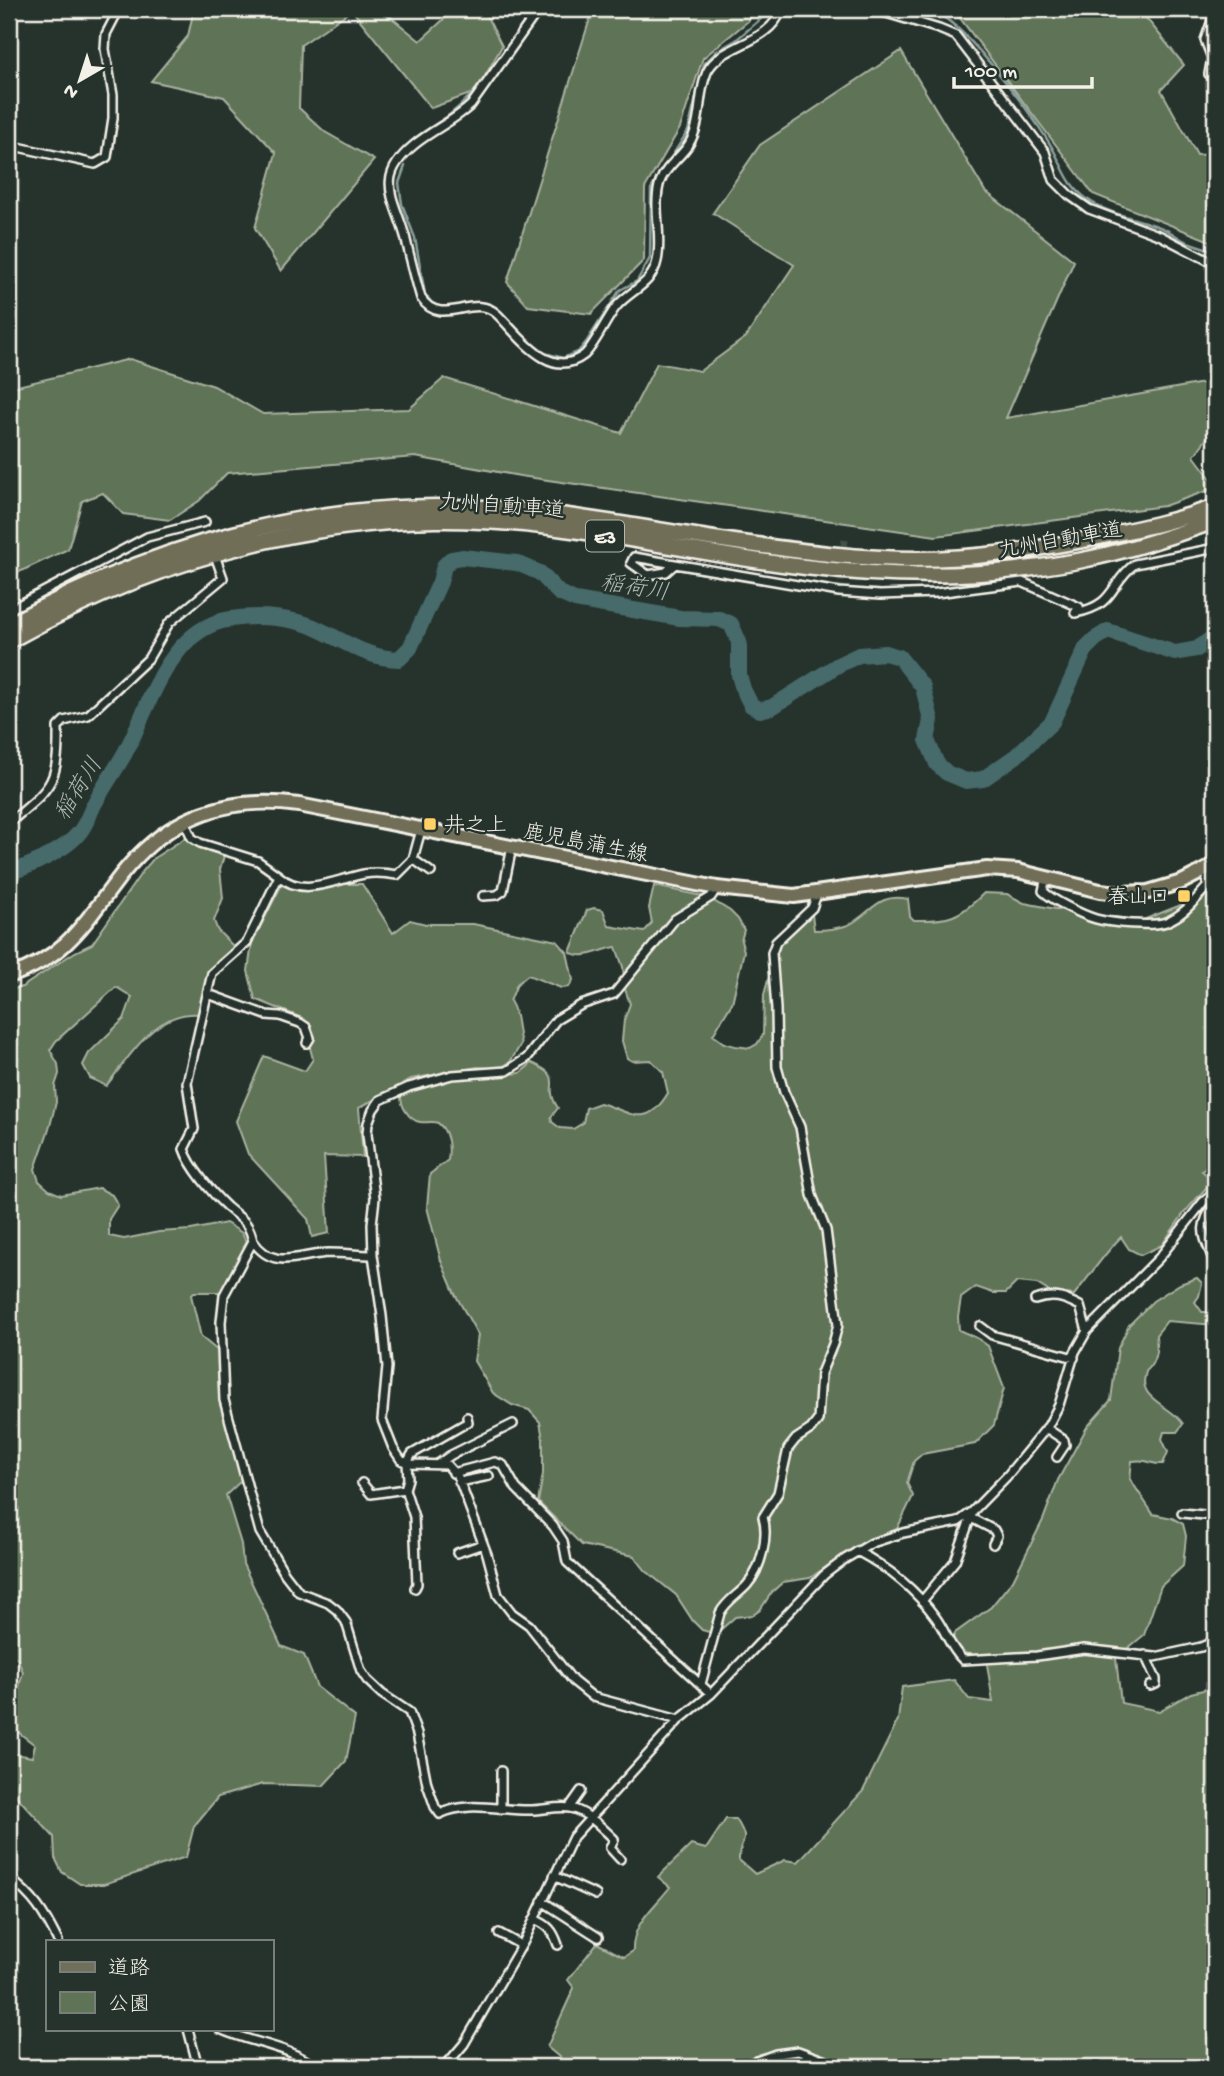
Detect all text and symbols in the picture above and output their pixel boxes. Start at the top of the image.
north arrow [46,46,116,116]
scale bar [954,46,1093,90]
text: 100 m [964,61,1017,86]
text: N [59,78,84,103]
street label: 九州自動車道 [438,490,566,525]
street label: 九州自動車道 [996,517,1125,566]
road number: E3 [586,520,624,552]
water label: 稲荷川 [598,570,671,608]
water label: 稲荷川 [49,753,110,826]
place label: 井之上 [444,813,507,840]
marker: 井之上 [422,816,438,832]
street label: 鹿児島蒲生線 [521,820,650,870]
place label: 春山口 [1107,885,1170,912]
marker: 春山口 [1176,888,1192,904]
legend [46,1940,273,2030]
text: 道路 [108,1957,150,1983]
text: 公園 [108,1994,150,2019]

